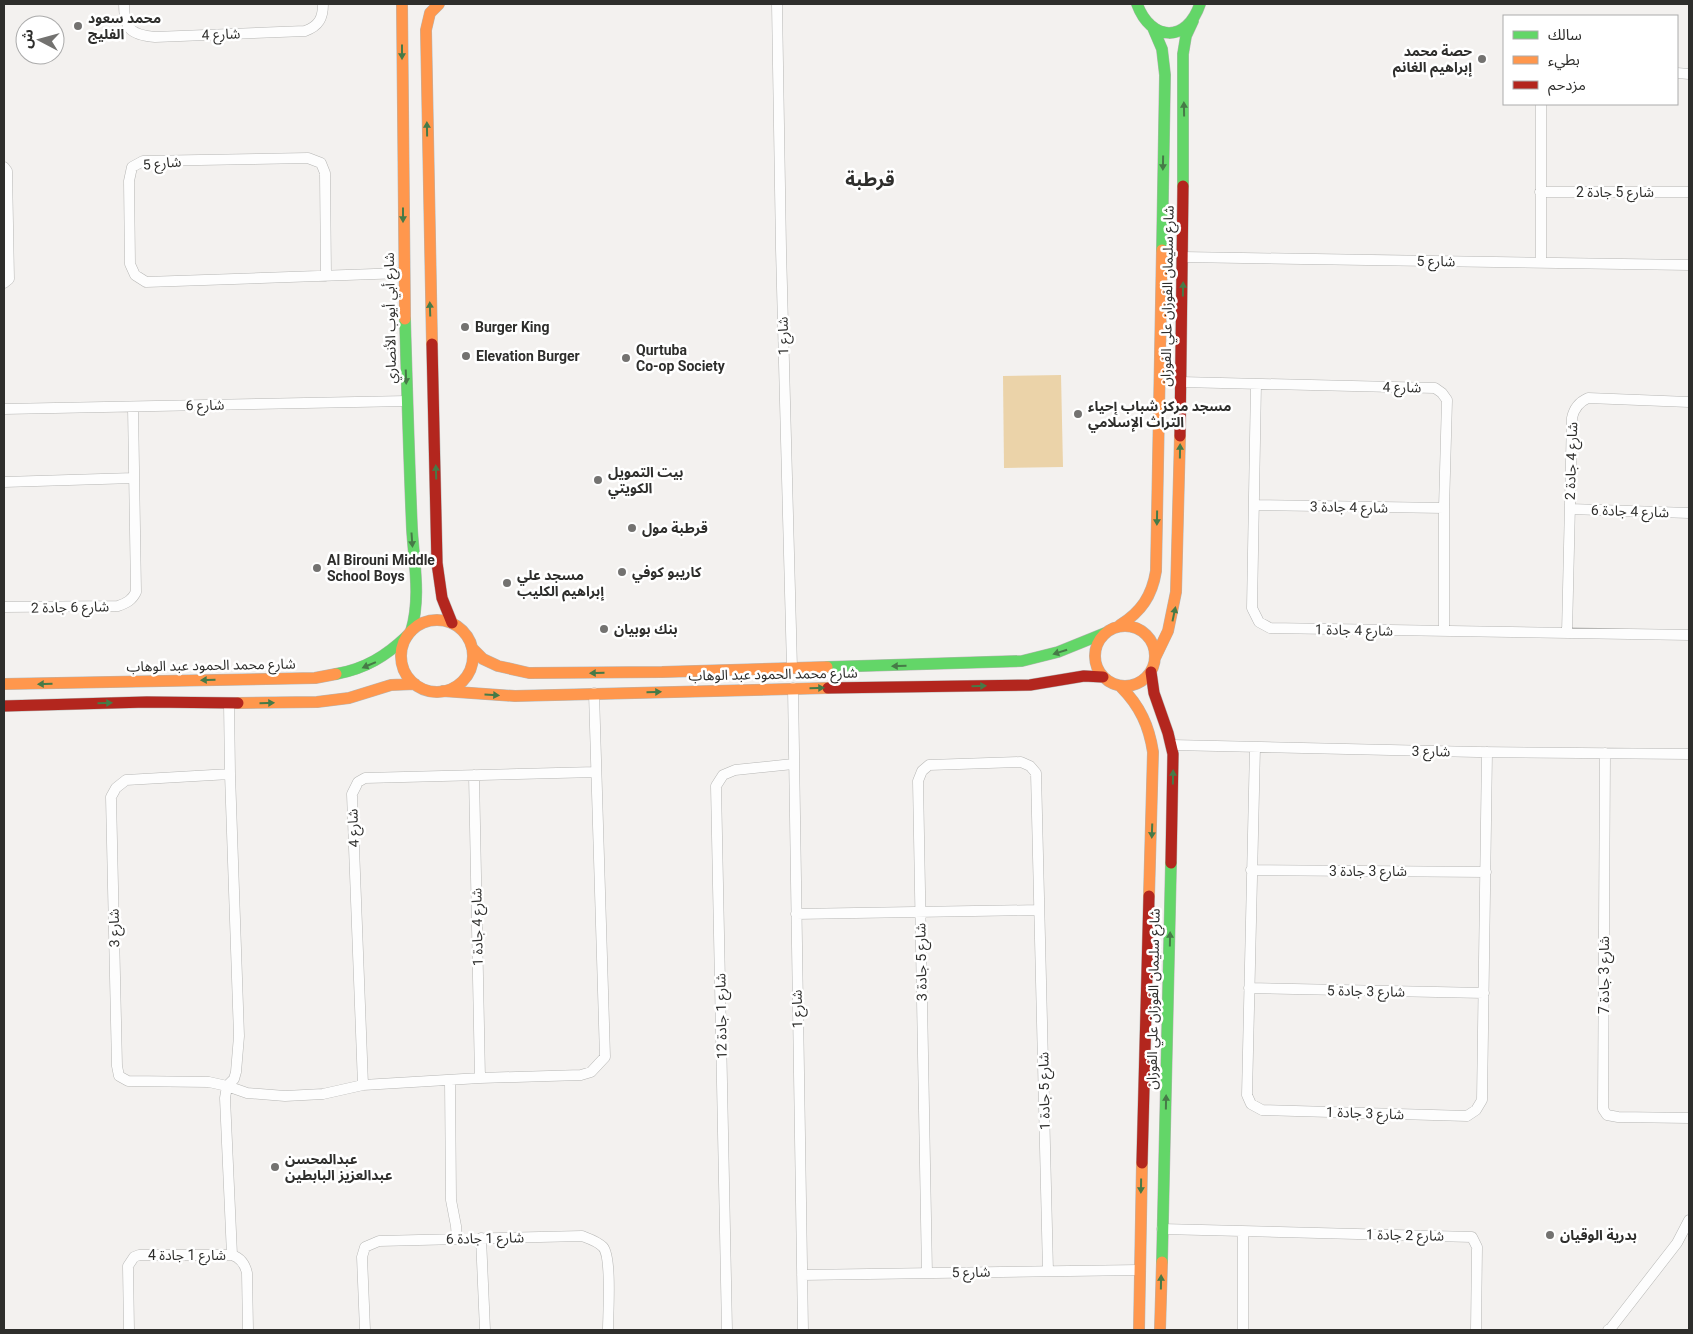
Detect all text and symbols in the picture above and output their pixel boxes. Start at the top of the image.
place label: محمد سعود الفليج [88,10,161,44]
north arrow [15,15,65,65]
legend [1503,15,1678,105]
marker: محمد سعود الفليج [72,20,84,32]
street label: شارع 4 [201,25,241,46]
text: سالك [1548,26,1582,44]
text: ش [18,28,36,49]
place label: حصة محمد إبراهيم الغانم [1393,43,1473,78]
one-way arrow [398,45,406,61]
text: بطيء [1548,51,1580,71]
marker: حصة محمد إبراهيم الغانم [1476,53,1488,65]
text: مزدحم [1548,76,1586,96]
one-way arrow [1180,101,1188,117]
one-way arrow [423,121,431,137]
street label: شارع 5 [142,153,182,176]
one-way arrow [1158,155,1166,171]
district label: قرطبة [845,168,895,191]
street label: شارع 5 جادة 2 [1576,184,1654,203]
street label: شارع سليمان الفوزان علي الفوزان [1157,205,1180,387]
one-way arrow [399,207,407,223]
street label: شارع أبي أيوب الأنصاري [380,252,402,384]
street label: شارع 5 [1416,253,1455,272]
one-way arrow [1179,281,1187,297]
one-way arrow [426,301,434,317]
street label: شارع 1 [775,316,794,355]
place label: Burger King [475,319,549,335]
marker: Burger King [459,321,471,333]
place label: Qurtuba Co-op Society [636,342,726,374]
place label: Elevation Burger [476,348,580,364]
marker: Elevation Burger [460,350,472,362]
marker: Qurtuba Co-op Society [620,352,632,364]
one-way arrow [402,370,410,386]
street label: شارع 4 [1382,379,1421,398]
street label: شارع 6 [186,397,225,416]
place label: مسجد مركز شباب إحياء التراث الإسلامي [1088,398,1231,433]
marker: مسجد مركز شباب إحياء التراث الإسلامي [1072,408,1084,420]
street label: شارع 4 جادة 2 [1562,422,1583,500]
one-way arrow [1176,443,1184,459]
one-way arrow [431,464,439,480]
place label: بيت التمويل الكويتي [608,464,684,499]
marker: بيت التمويل الكويتي [592,474,604,486]
street label: شارع 4 جادة 3 [1310,498,1388,519]
street label: شارع 4 جادة 6 [1591,502,1669,523]
one-way arrow [1153,510,1161,526]
place label: قرطبة مول [642,520,708,537]
marker: قرطبة مول [626,522,638,534]
one-way arrow [409,532,417,548]
place label: Al Birouni Middle School Boys [327,552,435,584]
marker: Al Birouni Middle School Boys [311,562,323,574]
place label: كاريبو كوفي [632,564,702,583]
marker: كاريبو كوفي [616,566,628,578]
place label: مسجد علي إبراهيم الكليب [517,567,605,602]
marker: مسجد علي إبراهيم الكليب [501,577,513,589]
street label: شارع 6 جادة 2 [31,598,109,619]
one-way arrow [1170,605,1178,621]
place label: بنك بوبيان [614,621,678,637]
street label: شارع 4 جادة 1 [1315,621,1393,642]
marker: بنك بوبيان [598,623,610,635]
one-way arrow [1053,649,1068,656]
street label: شارع محمد الحمود عبد الوهاب [126,656,296,677]
one-way arrow [361,662,376,670]
one-way arrow [891,662,907,670]
street label: شارع محمد الحمود عبد الوهاب [688,665,858,686]
one-way arrow [588,669,604,677]
one-way arrow [200,677,216,685]
one-way arrow [37,680,53,688]
one-way arrow [971,681,987,689]
one-way arrow [809,684,825,692]
one-way arrow [646,687,662,695]
one-way arrow [484,692,500,700]
one-way arrow [97,699,113,707]
one-way arrow [260,699,276,707]
street label: شارع 3 [1411,743,1450,762]
one-way arrow [1169,768,1177,784]
street label: شارع 4 [344,808,365,848]
one-way arrow [1147,823,1155,839]
street label: شارع 3 جادة 3 [1329,863,1407,882]
street label: شارع 4 جادة 1 [468,888,489,966]
street label: شارع 3 [106,908,125,947]
street label: شارع سليمان الفوزان علي الفوزان [1143,908,1166,1090]
street label: شارع 5 جادة 3 [912,923,933,1001]
one-way arrow [1166,931,1174,947]
street label: شارع 3 جادة 7 [1596,936,1615,1014]
street label: شارع 1 جادة 12 [712,973,733,1059]
street label: شارع 3 جادة 5 [1327,982,1405,1003]
street label: شارع 1 [789,989,808,1028]
street label: شارع 5 جادة 1 [1035,1052,1056,1130]
one-way arrow [1162,1093,1170,1109]
street label: شارع 3 جادة 1 [1326,1104,1404,1125]
place label: عبدالمحسن عبدالعزيز البابطين [285,1151,393,1184]
marker: عبدالمحسن عبدالعزيز البابطين [269,1161,281,1173]
one-way arrow [1137,1178,1145,1194]
street label: شارع 2 جادة 1 [1366,1226,1444,1247]
place label: بدرية الوقيان [1560,1227,1637,1244]
street label: شارع 1 جادة 6 [446,1229,524,1250]
marker: بدرية الوقيان [1544,1229,1556,1241]
street label: شارع 1 جادة 4 [148,1247,226,1266]
street label: شارع 5 [952,1264,991,1283]
one-way arrow [1157,1273,1165,1289]

